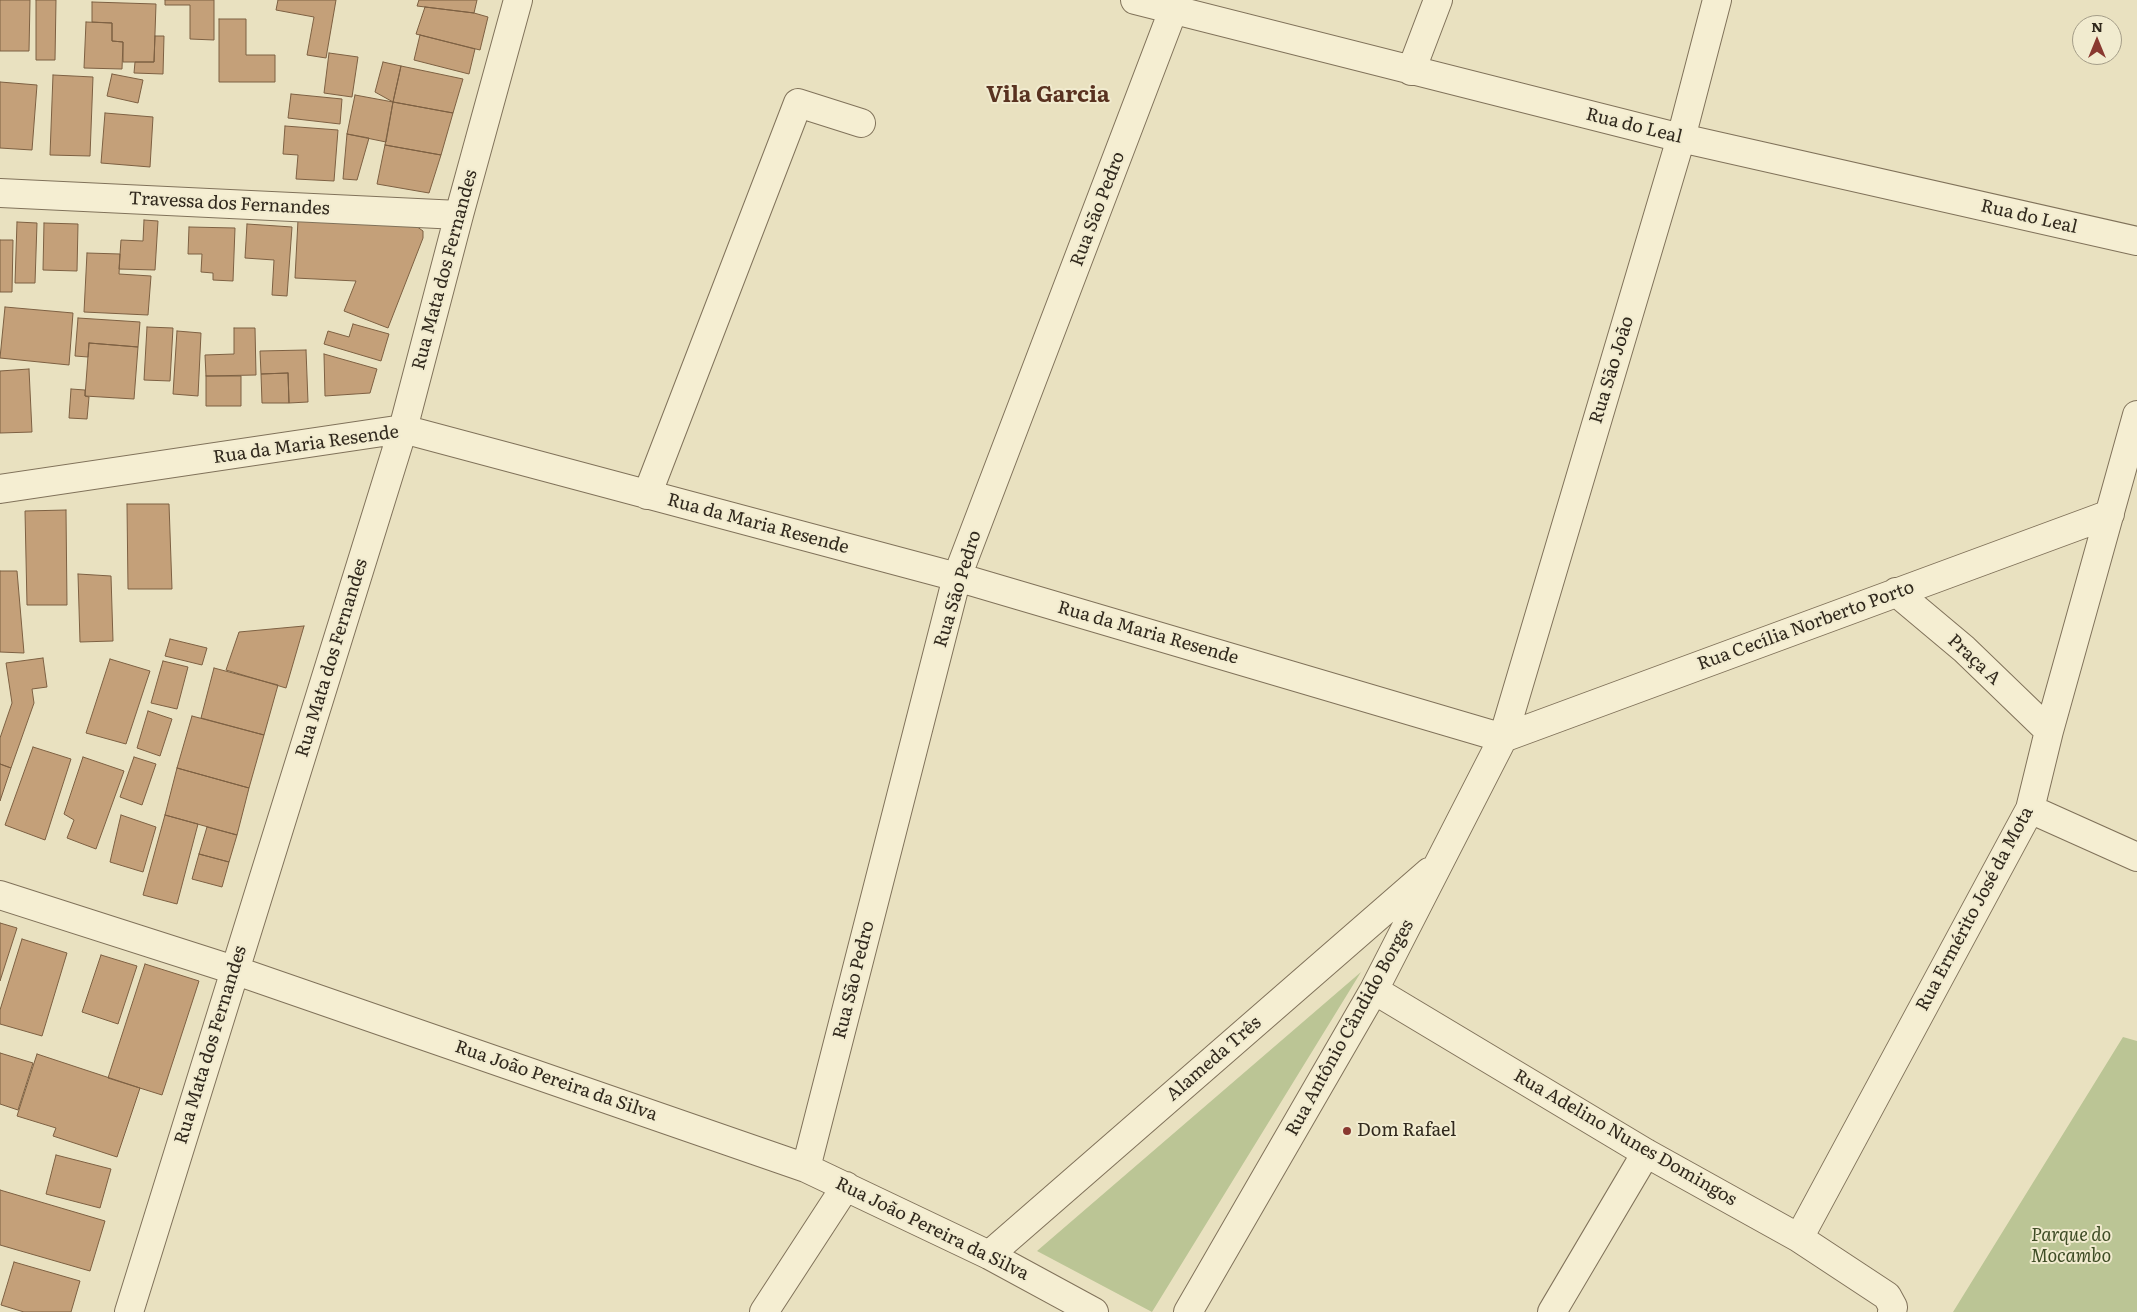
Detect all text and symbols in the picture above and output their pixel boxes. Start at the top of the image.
north arrow [2072,15,2122,65]
text: N [2091,16,2103,36]
district label: Vila Garcia [986,83,1110,109]
street label: Rua do Leal [1584,104,1684,148]
street label: Rua São Pedro [1066,149,1130,269]
street label: Rua Mata dos Fernandes [408,168,482,372]
street label: Travessa dos Fernandes [128,188,330,220]
street label: Rua do Leal [1979,195,2079,239]
street label: Rua São João [1585,314,1639,426]
street label: Rua da Maria Resende [212,421,400,469]
street label: Rua da Maria Resende [665,489,851,559]
street label: Rua São Pedro [930,528,986,650]
street label: Rua Mata dos Fernandes [292,556,372,760]
street label: Rua Cecília Norberto Porto [1695,577,1917,675]
street label: Rua da Maria Resende [1055,597,1241,669]
street label: Praça A [1943,630,2005,690]
street label: Rua Ermérito José da Mota [1912,803,2038,1015]
street label: Rua Antônio Cândido Borges [1281,916,1419,1140]
street label: Rua São Pedro [829,919,879,1041]
street label: Rua Mata dos Fernandes [171,943,251,1147]
street label: Alameda Três [1162,1012,1266,1106]
street label: Rua João Pereira da Silva [452,1036,660,1126]
street label: Rua Adelino Nunes Domingos [1510,1065,1740,1211]
place label: Dom Rafael [1357,1120,1456,1142]
marker: Dom Rafael [1341,1125,1353,1137]
street label: Rua João Pereira da Silva [832,1173,1032,1285]
park label: Parque do Mocambo [2031,1225,2111,1268]

